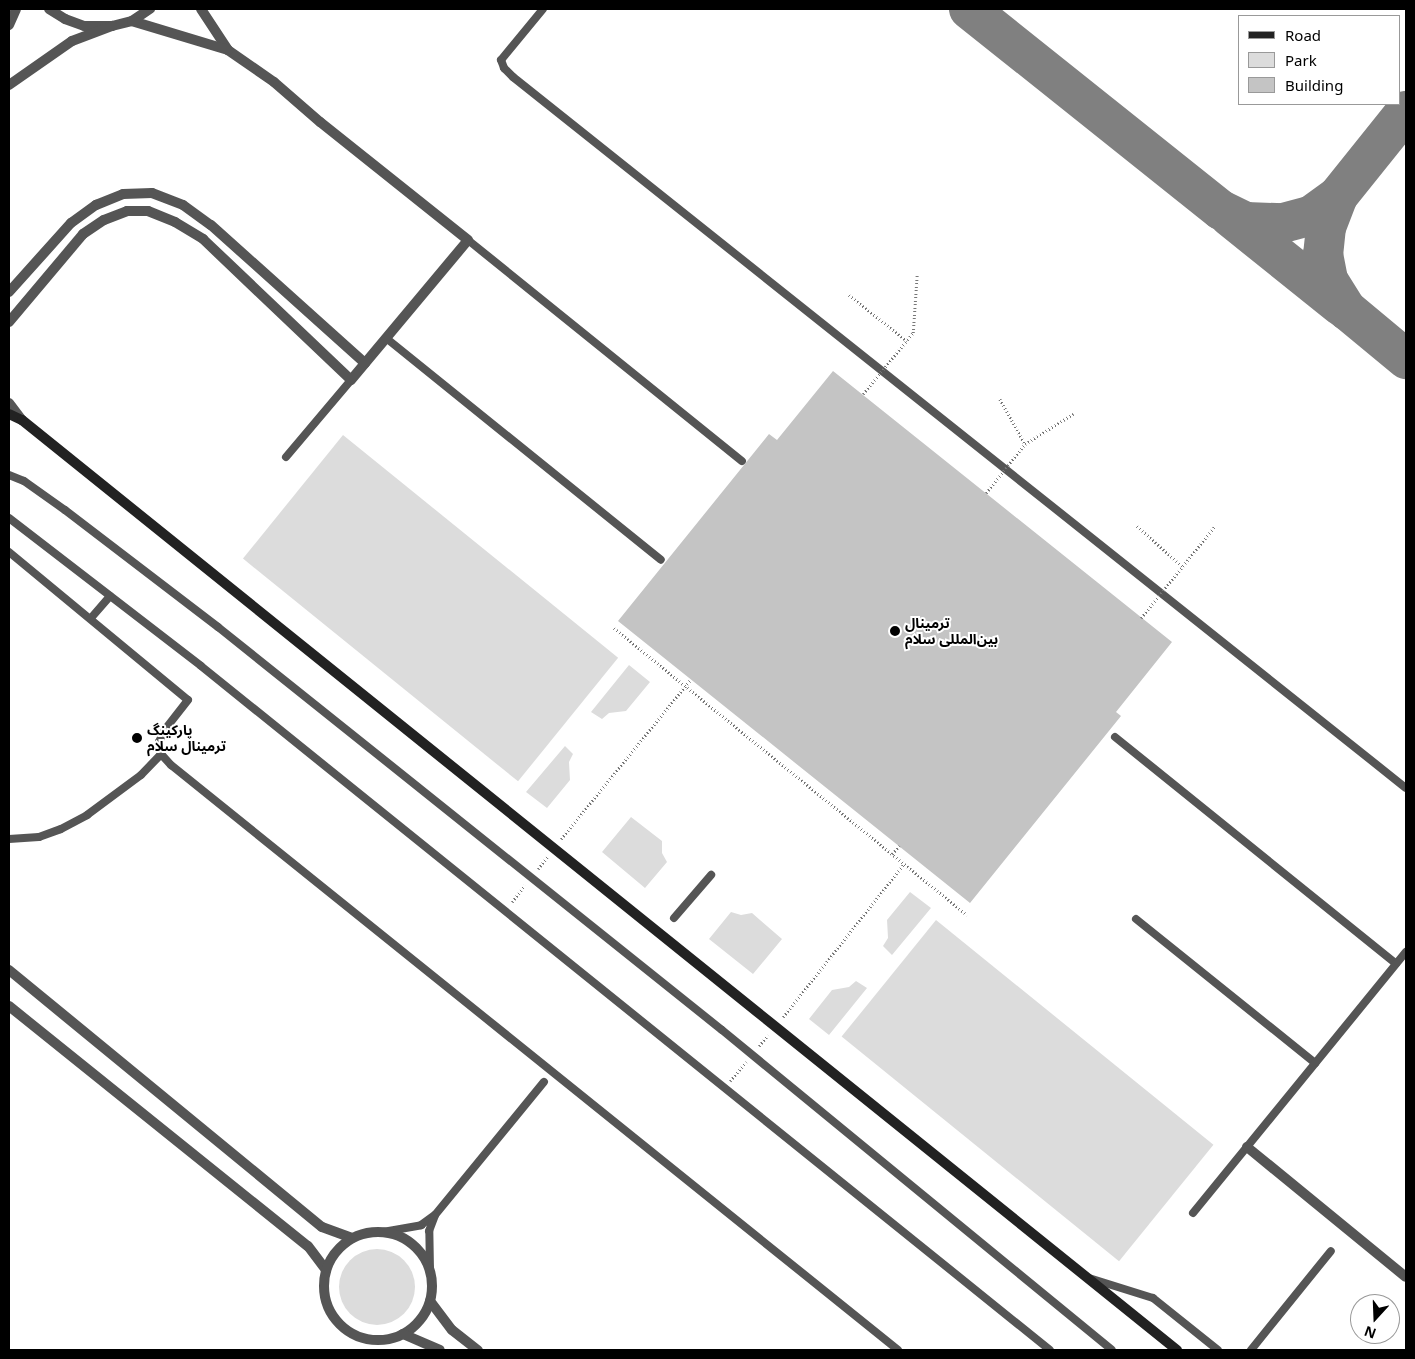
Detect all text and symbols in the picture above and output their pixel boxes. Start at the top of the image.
legend [1238,15,1400,105]
text: Road [1285,25,1321,45]
text: Park [1285,50,1317,70]
text: Building [1285,75,1343,95]
place label: ترمینال بین‌المللی سلام [905,615,998,648]
marker: ترمینال بین‌المللی سلام [889,625,901,637]
place label: پارکینگ ترمینال سلام [147,722,226,754]
marker: پارکینگ ترمینال سلام [131,732,143,744]
north arrow [1350,1294,1400,1344]
text: N [1361,1322,1379,1344]

